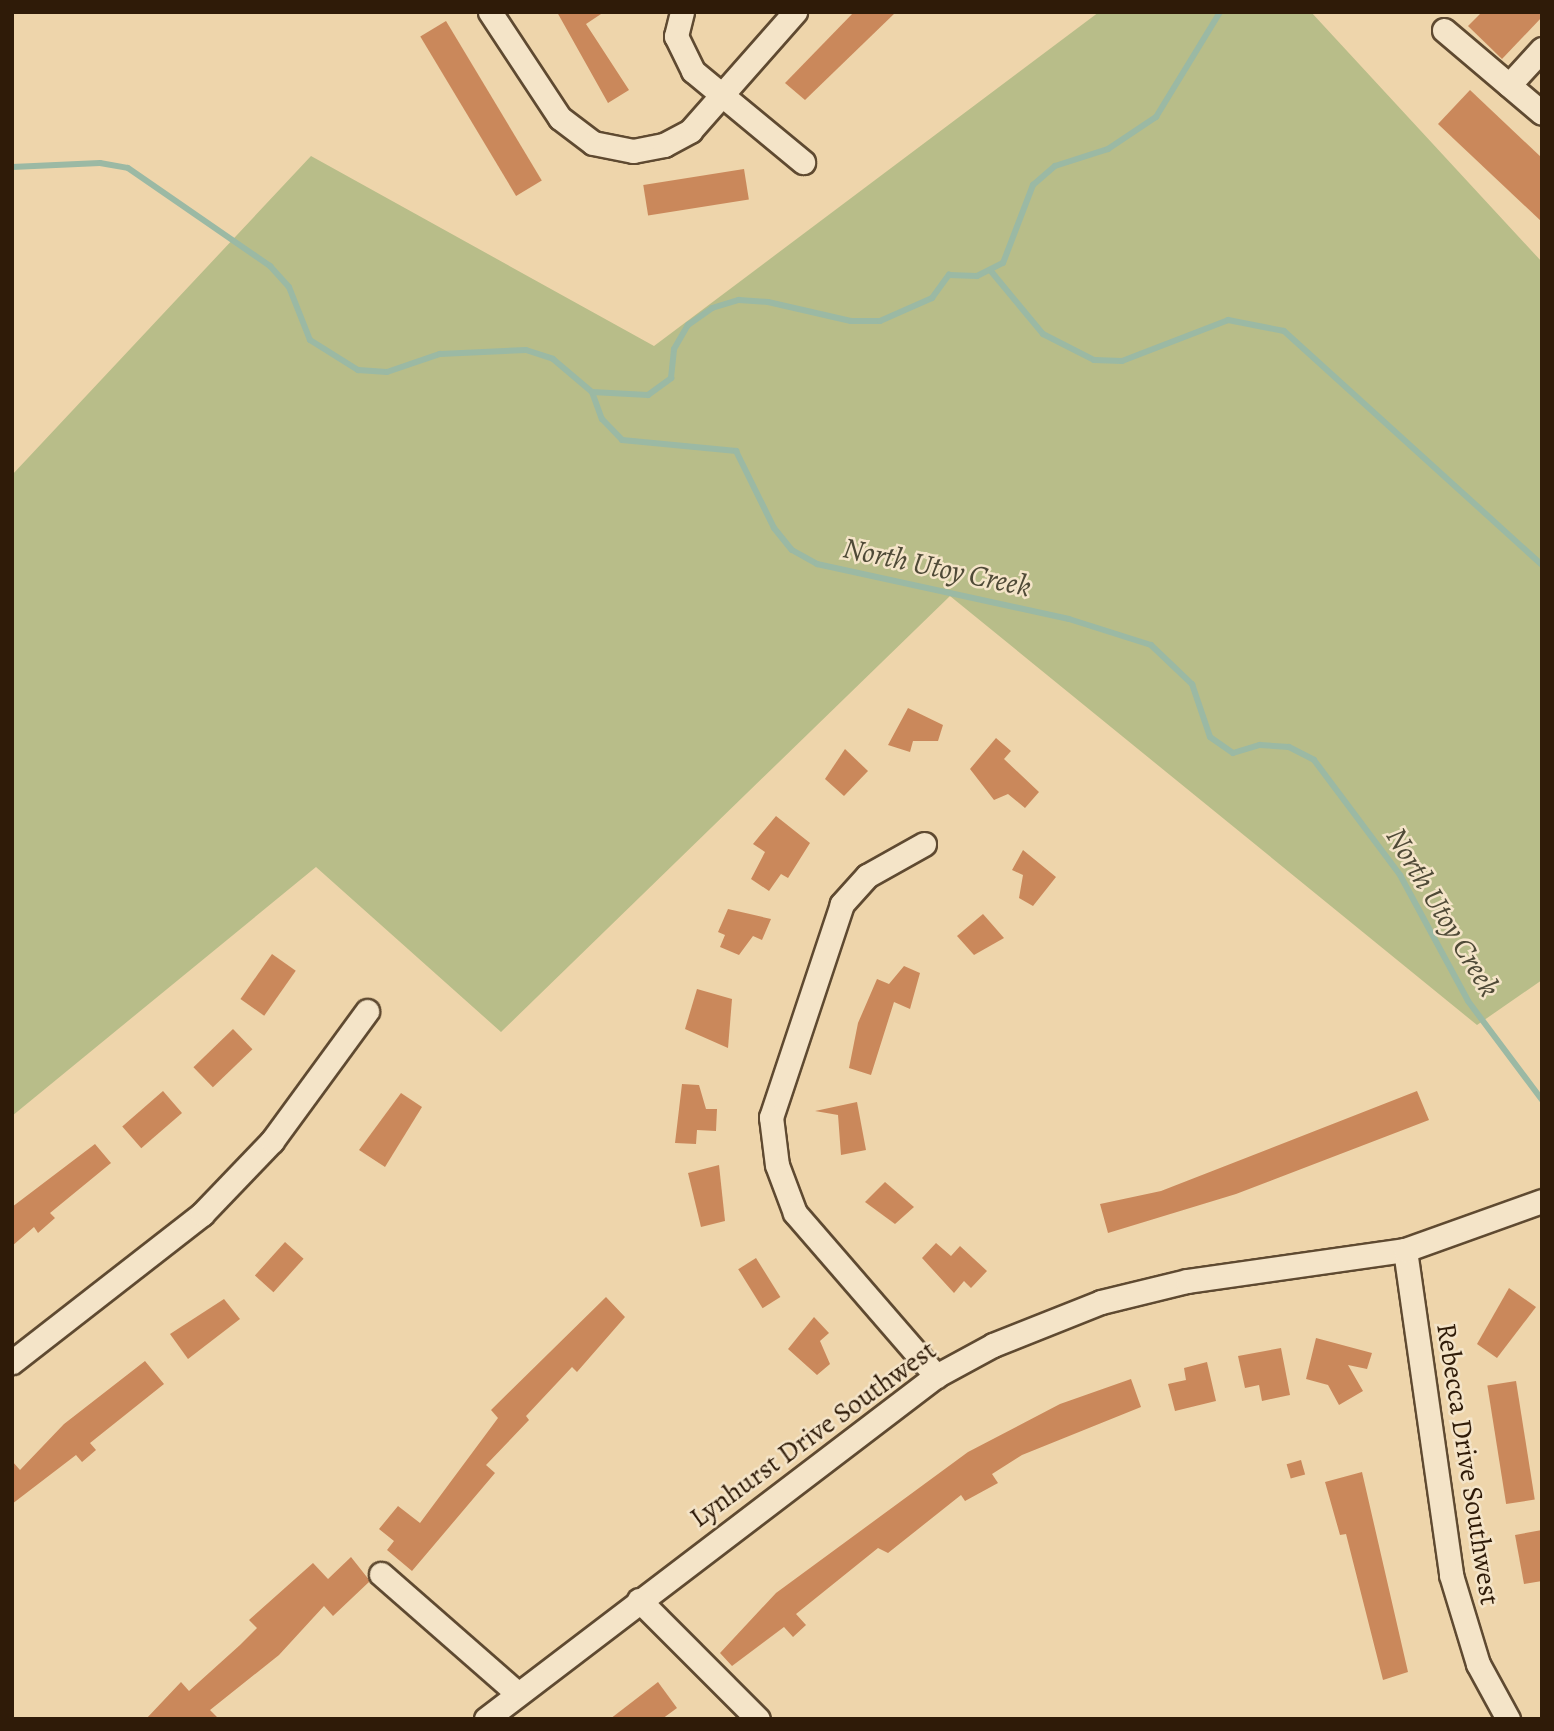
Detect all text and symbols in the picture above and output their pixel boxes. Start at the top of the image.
water label: North Utoy Creek [840,530,1034,604]
water label: North Utoy Creek [1378,821,1508,1003]
street label: Rebecca Drive Southwest [1429,1321,1507,1607]
street label: Lynhurst Drive Southwest [683,1333,943,1535]

